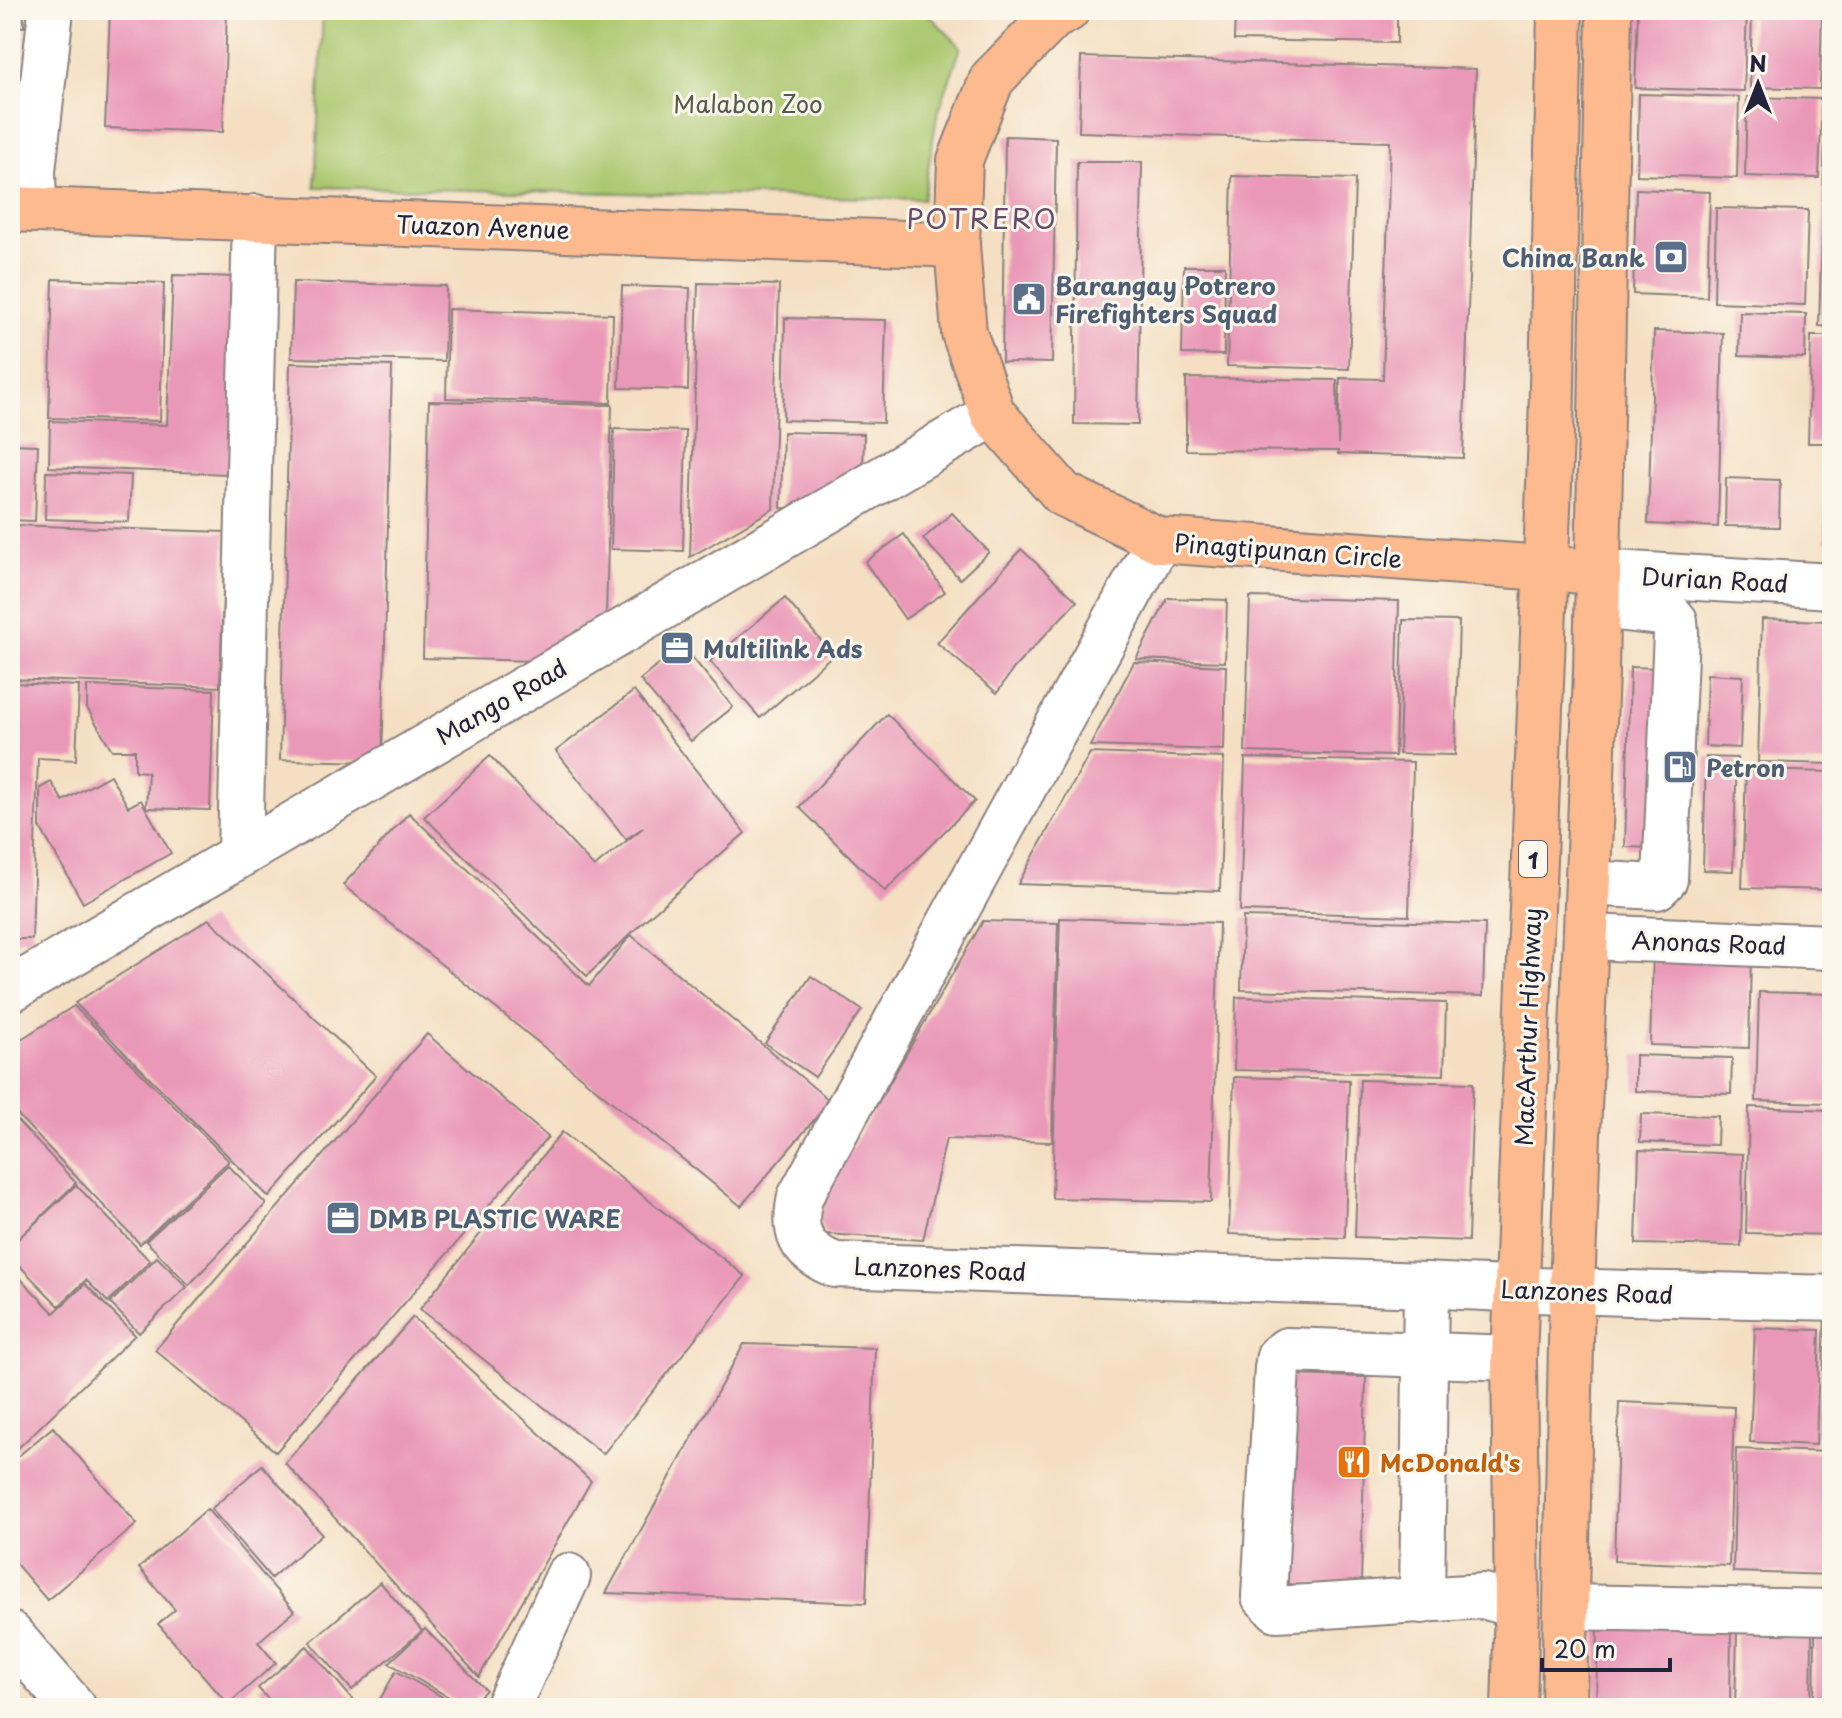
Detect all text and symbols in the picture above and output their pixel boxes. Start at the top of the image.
north arrow [1718,44,1798,124]
text: N [1749,46,1767,79]
park label: Malabon Zoo [673,85,823,121]
district label: POTRERO [906,196,1058,239]
street label: Tuazon Avenue [396,205,570,247]
bank icon: China Bank [1652,238,1690,276]
place label: China Bank [1502,239,1645,275]
place label: Barangay Potrero Firefighters Squad [1055,267,1277,331]
public building icon: Barangay Potrero Firefighters Squad [1010,280,1048,318]
street label: Pinagtipunan Circle [1173,524,1403,576]
street label: Durian Road [1641,557,1789,601]
office icon: Multilink Ads [658,629,696,667]
place label: Multilink Ads [703,630,863,666]
street label: Mango Road [429,649,573,753]
fuel station icon: Petron [1661,748,1699,786]
place label: Petron [1706,749,1785,785]
road number: 1 [1519,841,1547,877]
street label: MacArthur Highway [1505,907,1549,1147]
street label: Anonas Road [1631,921,1787,963]
office icon: DMB PLASTIC WARE [324,1199,362,1237]
place label: DMB PLASTIC WARE [369,1200,621,1236]
street label: Lanzones Road [853,1247,1027,1289]
street label: Lanzones Road [1500,1270,1674,1312]
restaurant icon: McDonald's [1335,1443,1373,1481]
place label: McDonald's [1380,1444,1520,1480]
scale bar [1542,1622,1670,1672]
text: 20 m [1554,1630,1616,1666]

